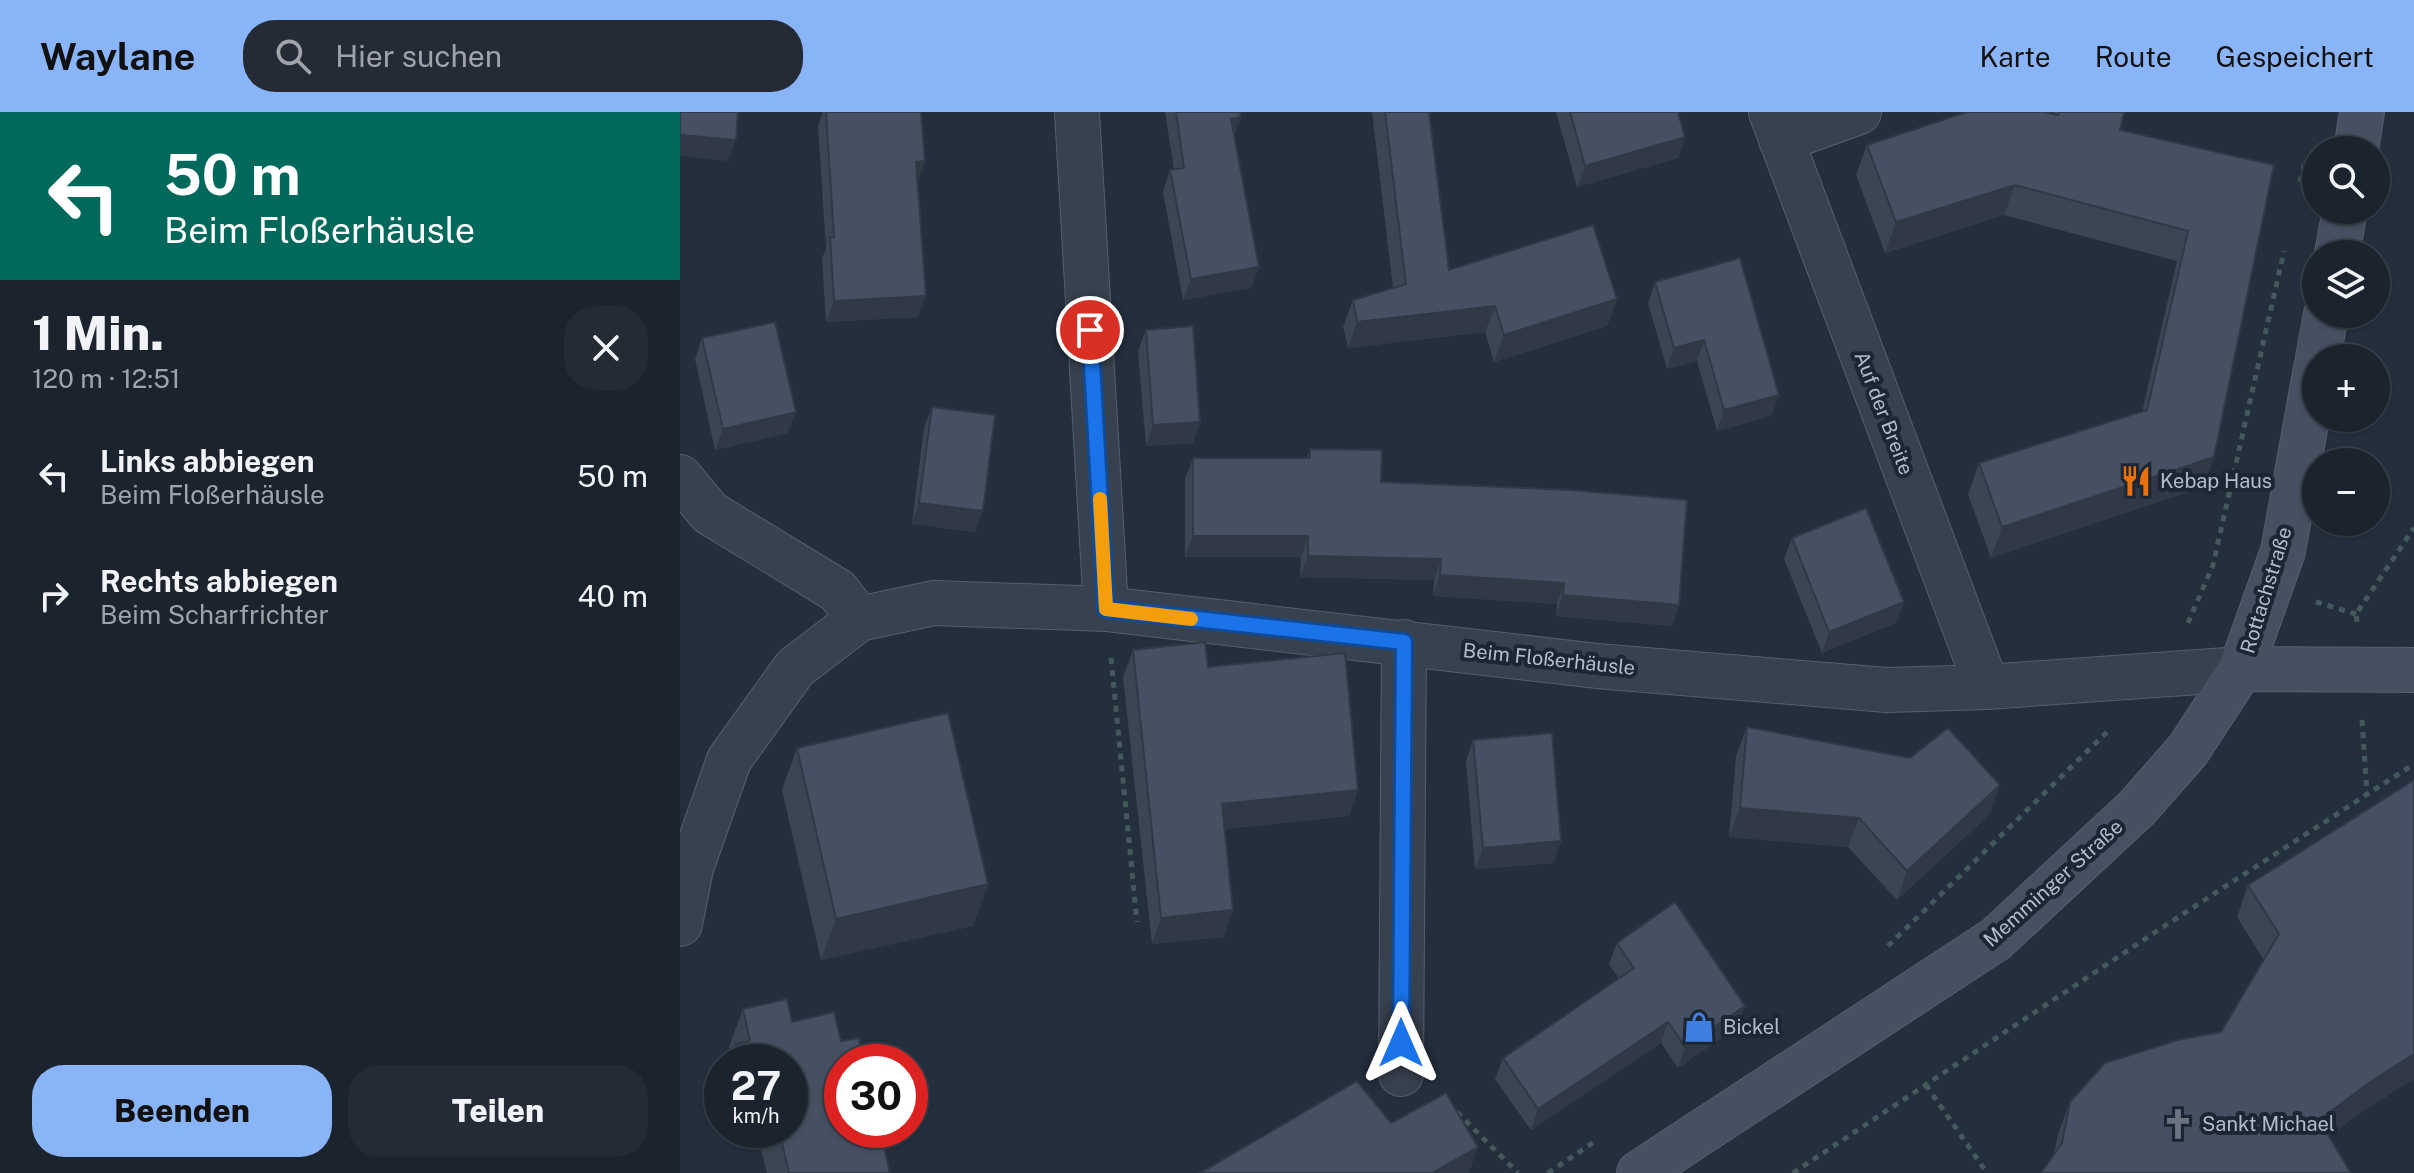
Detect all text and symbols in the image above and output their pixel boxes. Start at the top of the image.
search box [243,20,803,92]
text: Waylane [40,34,195,79]
icon: search [271,34,315,78]
text: Hier suchen [335,38,502,74]
text: Karte [1979,40,2051,73]
text: Route [2095,40,2172,73]
text: Gespeichert [2216,40,2374,73]
map controls [2302,136,2390,536]
button: search [2302,136,2390,224]
text: 50 m [164,142,301,208]
icon: left [32,144,136,248]
text: Beim Floßerhäusle [164,209,475,251]
button: layers [2302,240,2390,328]
pin [1056,296,1124,364]
text: 1 Min. [32,304,164,361]
button: close [564,306,648,390]
icon: arrive [1068,308,1112,352]
button: + [2302,344,2390,432]
street label: Auf der Breite [1849,348,1919,478]
text: 120 m · 12:51 [32,363,180,394]
text: Links abbiegen [100,443,315,479]
button: − [2302,448,2390,536]
icon: left [32,454,76,498]
text: 50 m [577,458,648,494]
restaurant icon: Kebap Haus [2119,464,2153,498]
place label: Kebap Haus [2160,469,2272,493]
text: Beim Floßerhäusle [100,479,325,510]
street label: Rottachstraße [2235,524,2297,656]
text: Rechts abbiegen [100,563,338,599]
icon: right [32,574,76,618]
text: 40 m [578,578,648,614]
text: Beim Scharfrichter [100,599,329,630]
street label: Beim Floßerhäusle [1462,638,1636,680]
street label: Memminger Straße [1979,814,2127,952]
position arrow [1359,1001,1443,1085]
shop icon: Bickel [1682,1010,1716,1044]
place label: Bickel [1723,1015,1780,1039]
speed limit sign: 30 [824,1044,928,1148]
text: 27 [731,1062,781,1109]
button: Beenden [32,1065,332,1157]
button: Teilen [348,1065,648,1157]
text: km/h [732,1104,780,1128]
church icon: Sankt Michael [2161,1107,2195,1141]
place label: Sankt Michael [2202,1112,2335,1136]

